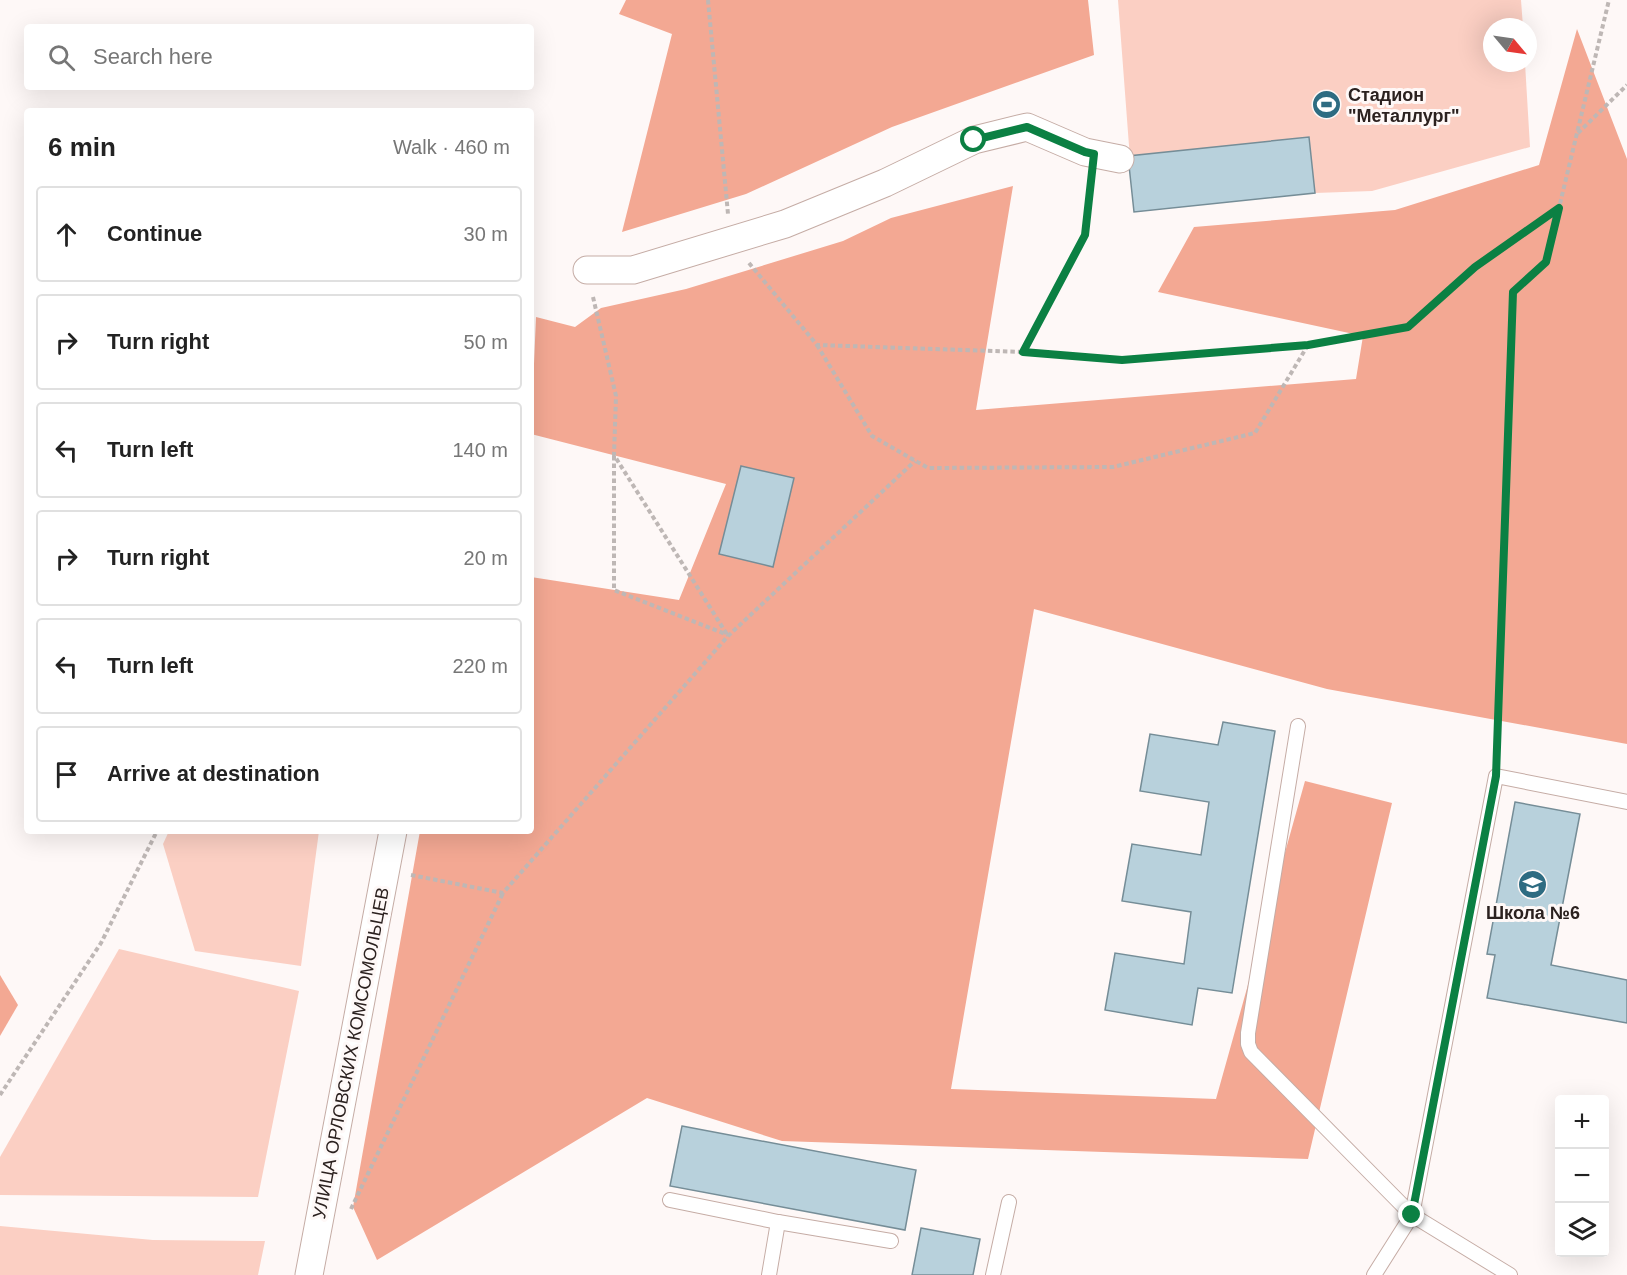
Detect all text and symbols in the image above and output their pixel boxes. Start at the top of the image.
north arrow [1483,18,1537,72]
search box [24,24,534,90]
icon: search [45,41,78,74]
text: Search here [93,44,213,69]
place label: Стадион "Металлург" [1348,85,1460,126]
sports icon: Стадион "Металлург" [1311,89,1343,121]
route start [960,126,986,152]
text: 6 min [48,132,116,162]
text: Walk · 460 m [393,136,510,158]
icon: ahead [50,218,83,251]
text: Continue [107,221,202,246]
text: 30 m [464,223,508,245]
icon: right [50,326,83,359]
text: Turn right [107,329,209,354]
text: 50 m [464,331,508,353]
icon: left [50,434,83,467]
text: Turn left [107,437,193,462]
text: 140 m [452,439,508,461]
icon: right [50,542,83,575]
text: Turn right [107,545,209,570]
text: 20 m [464,547,508,569]
icon: left [50,650,83,683]
text: Turn left [107,653,193,678]
text: 220 m [452,655,508,677]
icon: arrive [50,758,83,791]
text: Arrive at destination [107,761,320,786]
school or university icon: Школа №6 [1517,868,1549,900]
street label: УЛИЦА ОРЛОВСКИХ КОМСОМОЛЬЦЕВ [309,886,393,1220]
place label: Школа №6 [1486,903,1580,923]
map controls [1555,1095,1609,1257]
button: + [1555,1095,1609,1149]
button: − [1555,1149,1609,1203]
route end [1398,1201,1424,1227]
button: layers [1555,1203,1609,1257]

